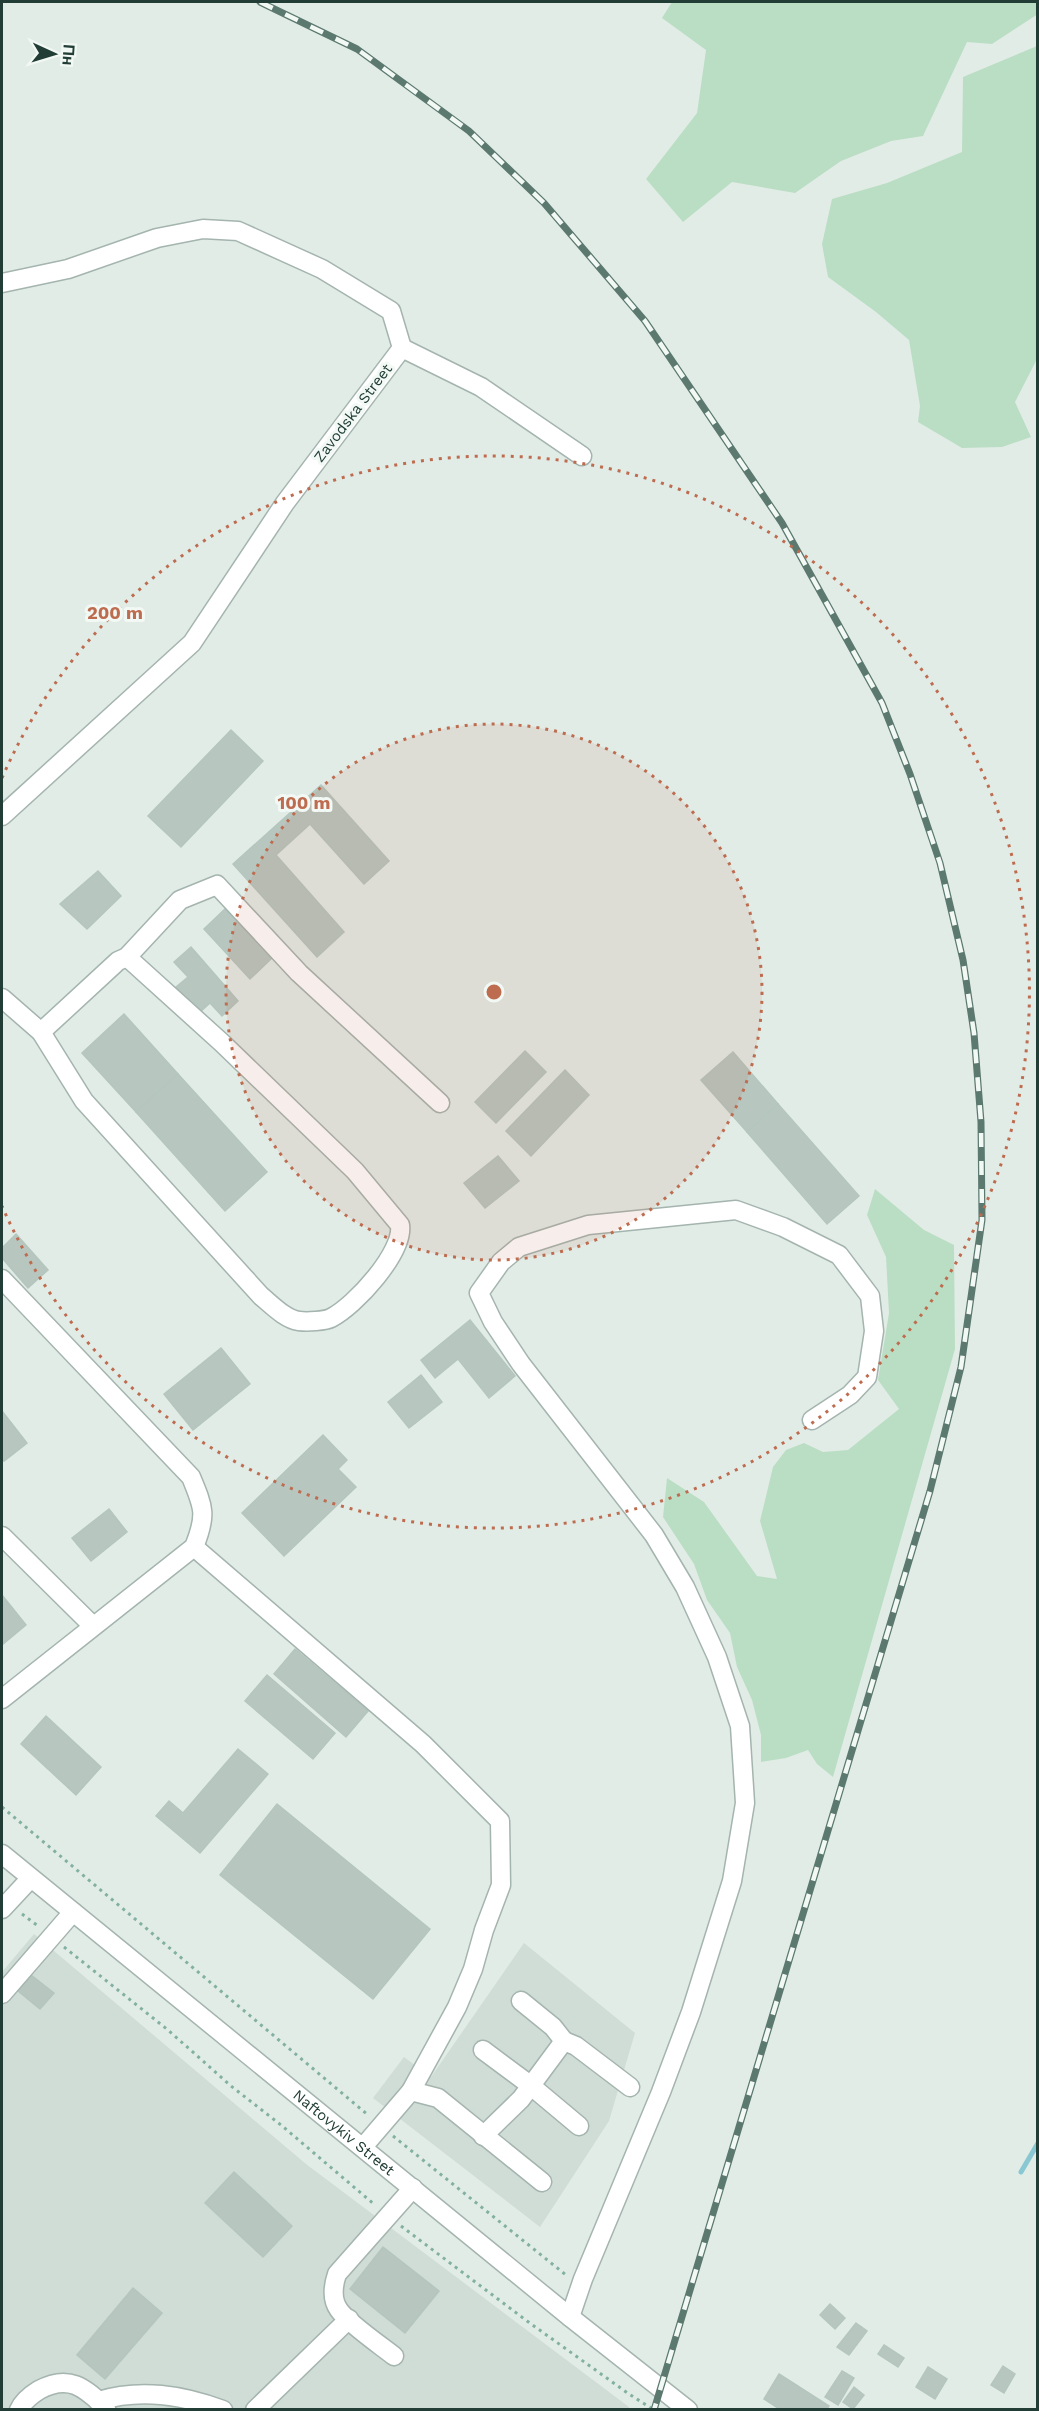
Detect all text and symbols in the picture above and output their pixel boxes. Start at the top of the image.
north arrow [24,24,84,84]
text: Пн [58,44,79,66]
street label: Zavodska Street [310,360,396,466]
text: 200 m [87,602,143,623]
text: 100 m [277,792,331,813]
centre of rings [484,982,504,1002]
street label: Naftovykiv Street [289,2086,399,2180]

